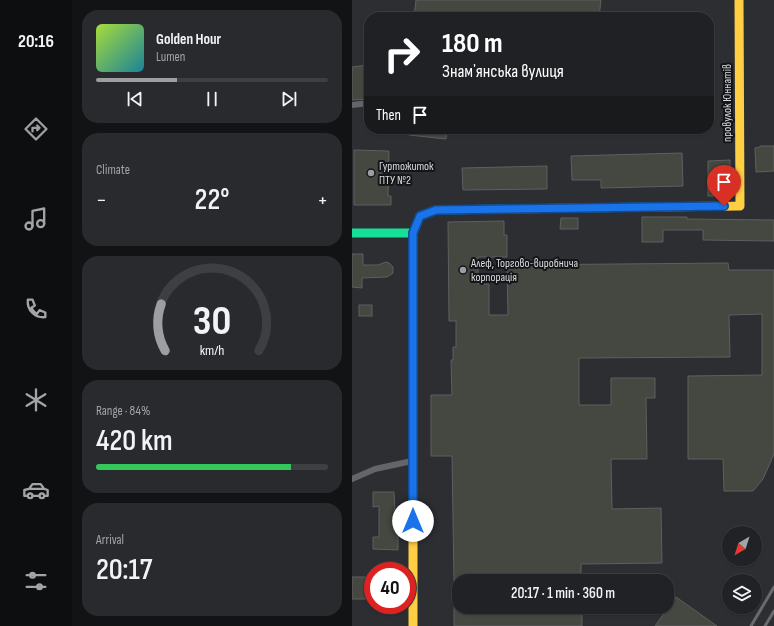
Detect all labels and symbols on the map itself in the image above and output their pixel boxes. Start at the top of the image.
street label: провулок Юннатів [720,64,735,142]
place label: Гуртожиток ПТУ №2 [379,159,434,188]
pin [707,165,741,206]
marker: Гуртожиток ПТУ №2 [366,168,376,178]
place label: Алеф, Торгово-виробнича корпорація [470,256,579,285]
marker: Алеф, Торгово-виробнича корпорація [458,265,468,275]
position arrow [392,500,434,542]
north arrow [722,526,762,566]
speed limit sign: 40 [364,562,416,614]

